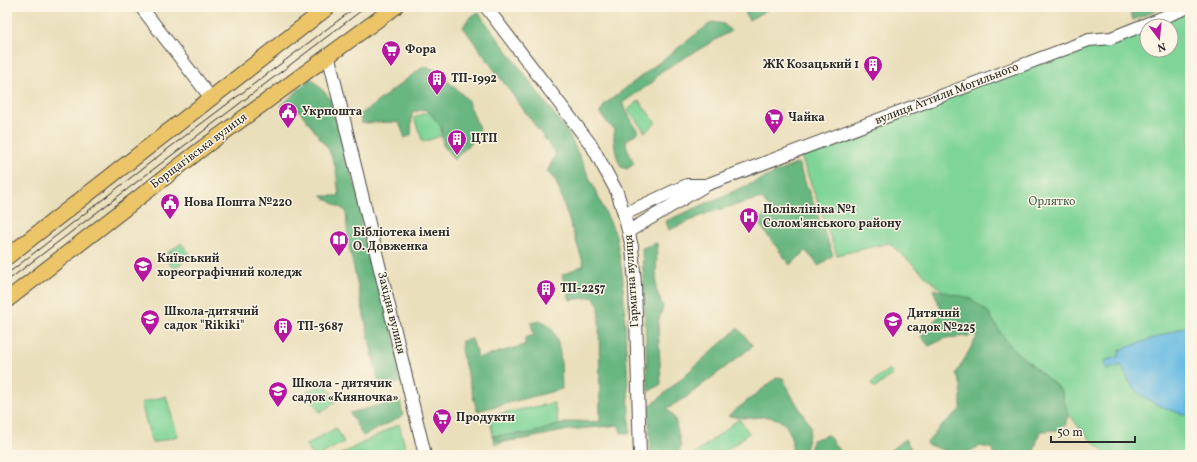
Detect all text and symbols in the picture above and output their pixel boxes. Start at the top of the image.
north arrow [1139,18,1179,58]
text: N [1155,38,1167,54]
supermarket icon: Фора [380,39,402,67]
place label: Фора [405,42,437,58]
building icon: ЖК Козацький 1 [862,54,884,82]
place label: ЖК Козацький 1 [763,57,859,73]
street label: вулиця Аттили Могильного [873,59,1021,129]
building icon: ТП-1992 [426,68,448,96]
place label: ТП-1992 [451,71,497,87]
public building icon: Укрпошта [277,101,299,129]
place label: Укрпошта [302,104,363,120]
supermarket icon: Чайка [763,107,785,135]
street label: Борщагівська вулиця [147,109,251,193]
place label: Чайка [788,110,825,126]
building icon: ЦТП [446,128,468,156]
place label: ЦТП [471,131,497,147]
public building icon: Нова Пошта №220 [159,192,181,220]
park label: Орлятко [1028,194,1076,210]
place label: Нова Пошта №220 [184,195,292,211]
place label: Поліклініка №1 Солом'янського району [763,202,902,232]
hospital icon: Поліклініка №1 Солом'янського району [738,206,760,234]
place label: Бібліотека імені О. Довженка [353,225,450,255]
library icon: Бібліотека імені О. Довженка [328,229,350,257]
street label: Гарматна вулиця [621,234,643,328]
place label: Київський хореографічний коледж [157,251,303,281]
school or university icon: Київський хореографічний коледж [132,255,154,283]
street label: Західна вулиця [373,270,409,356]
building icon: ТП-2257 [535,278,557,306]
place label: ТП-2257 [560,281,606,297]
place label: Школа-дитячий садок "Rikiki" [164,304,259,334]
place label: Дитячий садок №225 [907,306,975,336]
school or university icon: Школа-дитячий садок "Rikiki" [139,308,161,336]
school or university icon: Дитячий садок №225 [882,310,904,338]
building icon: ТП-3687 [272,316,294,344]
place label: ТП-3687 [297,319,344,335]
place label: Школа - дитячик садок «Кияночка» [292,376,399,406]
school or university icon: Школа - дитячик садок «Кияночка» [267,380,289,408]
supermarket icon: Продукти [431,407,453,435]
place label: Продукти [456,410,515,426]
scale bar [1051,418,1135,444]
text: 50 m [1057,425,1083,441]

